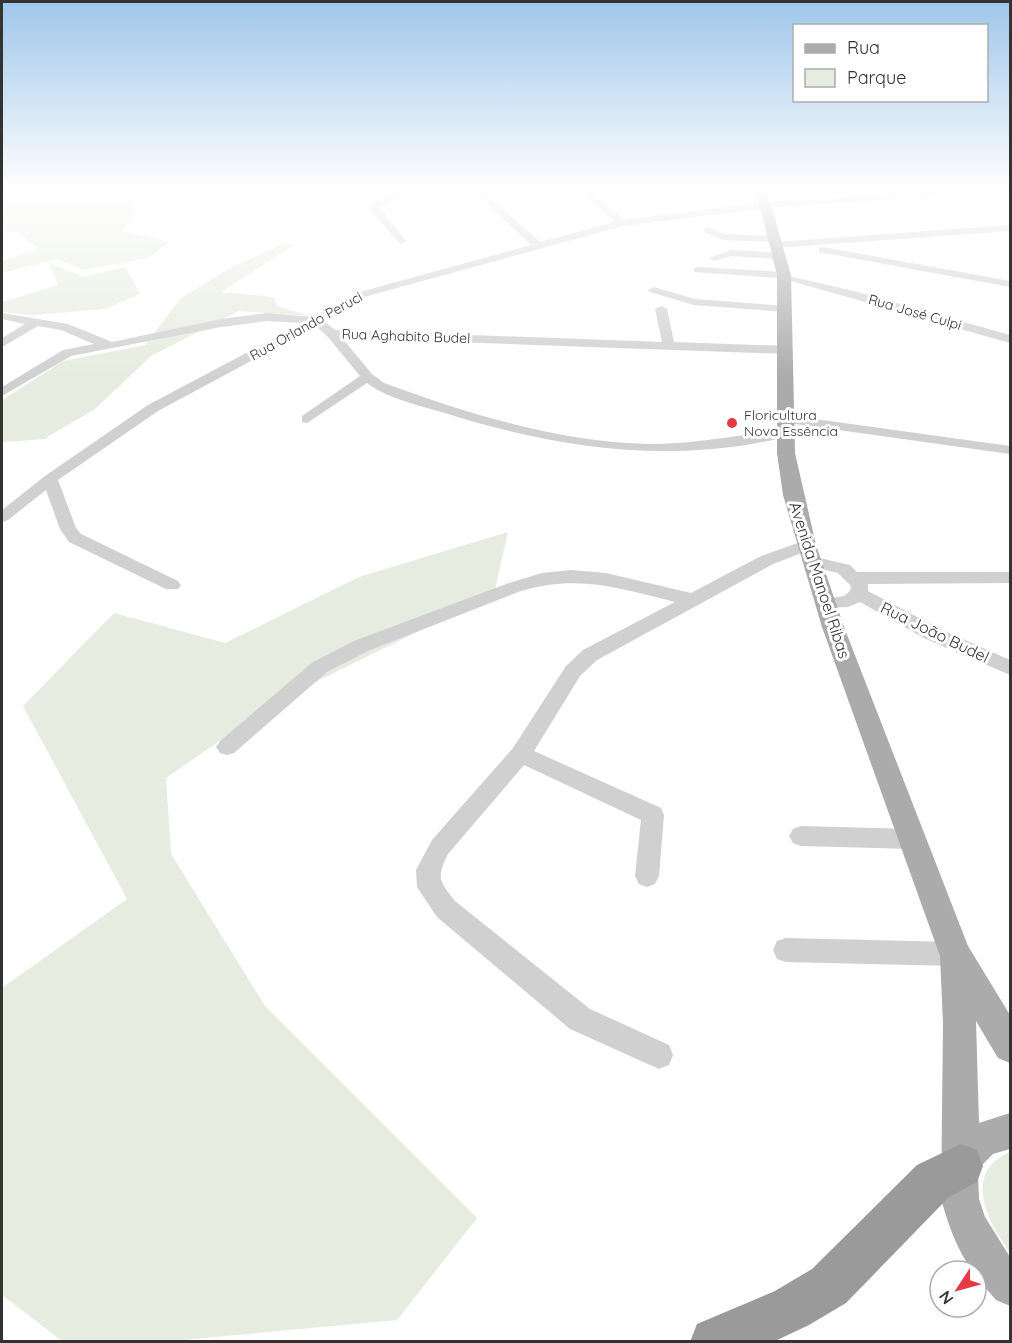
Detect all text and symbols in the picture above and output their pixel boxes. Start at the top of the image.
legend [793,24,988,102]
text: Rua [847,36,880,59]
text: Parque [847,66,906,89]
street label: Rua Orlando Peruci [247,288,365,364]
street label: Rua José Culpi [866,290,964,334]
street label: Rua Aghabito Budel [341,325,471,347]
place label: Floricultura Nova Essência [744,406,838,440]
marker: Floricultura Nova Essência [725,416,739,430]
street label: Avenida Manoel Ribas [785,499,855,661]
street label: Rua João Budel [877,597,993,667]
north arrow [928,1259,988,1319]
text: N [934,1287,957,1308]

